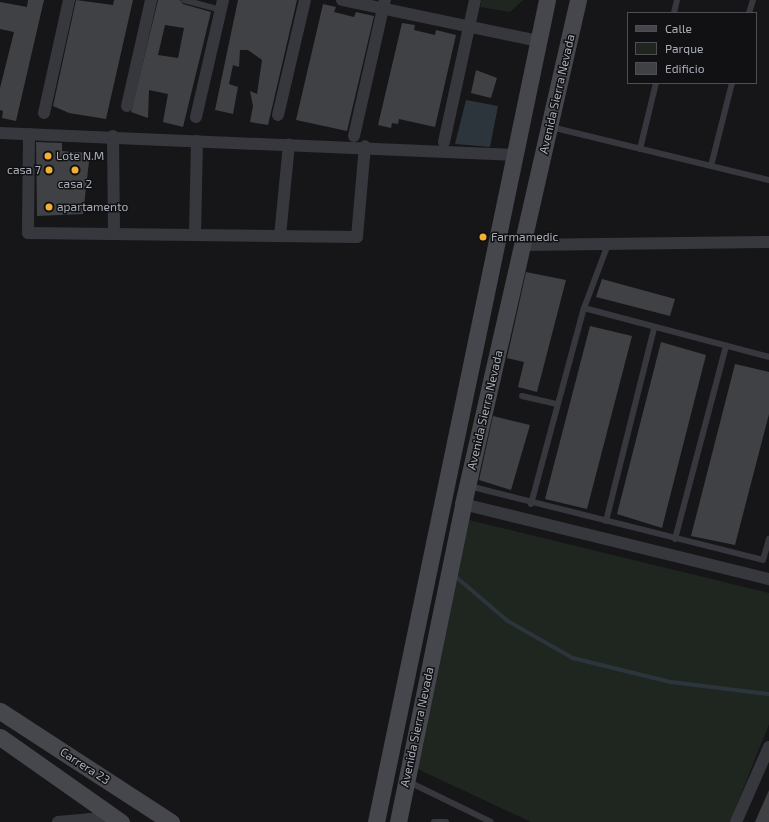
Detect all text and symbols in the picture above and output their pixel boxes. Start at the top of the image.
legend [627,12,757,84]
text: Calle [665,21,692,35]
street label: Avenida Sierra Nevada [536,33,578,155]
text: Parque [665,41,703,55]
text: Edificio [665,61,705,75]
place label: Lote N.M [56,149,104,163]
marker: Lote N.M [43,151,53,161]
place label: casa 7 [7,163,41,177]
marker: casa 7 [44,165,54,175]
marker: casa 2 [70,165,80,175]
place label: casa 2 [58,177,92,191]
place label: apartamento [57,200,128,214]
marker: apartamento [44,202,54,212]
place label: Farmamedic [491,230,558,244]
marker: Farmamedic [478,232,488,242]
street label: Avenida Sierra Nevada [464,349,506,471]
street label: Avenida Sierra Nevada [397,666,437,788]
street label: Carrera 23 [57,744,113,788]

